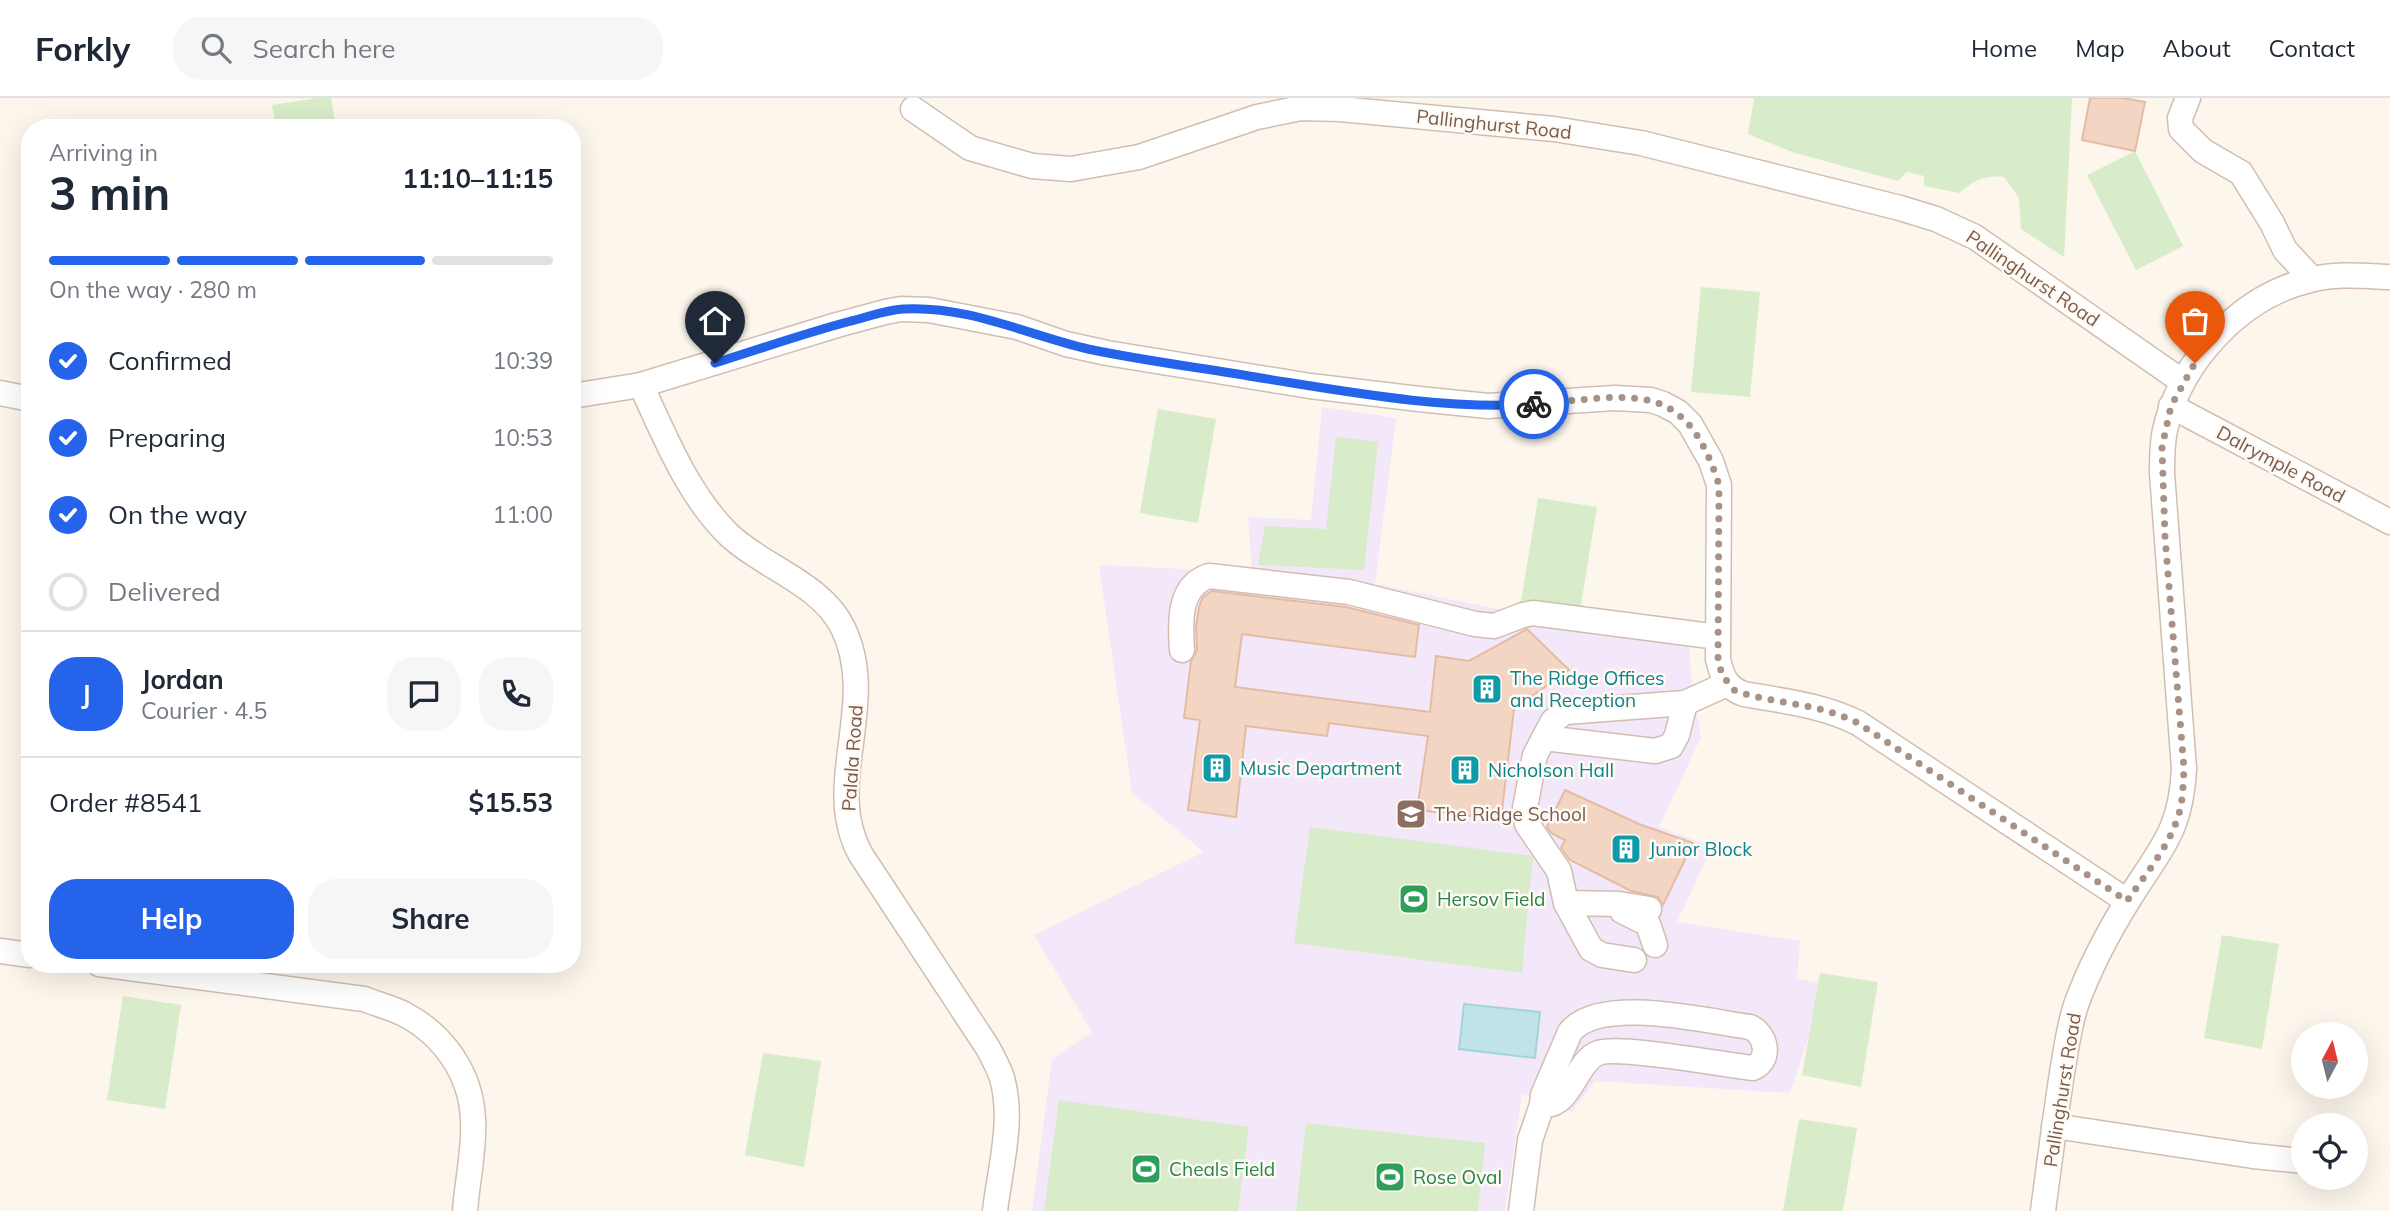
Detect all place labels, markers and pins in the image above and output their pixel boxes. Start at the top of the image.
pin [685,291,745,363]
pin [2165,291,2225,363]
place label: The Ridge Offices and Reception [1510,666,1664,712]
building icon: The Ridge Offices and Reception [1470,672,1504,706]
building icon: Music Department [1200,751,1234,785]
building icon: Nicholson Hall [1448,753,1482,787]
place label: Music Department [1240,756,1402,780]
place label: Nicholson Hall [1488,758,1614,782]
school or university icon: The Ridge School [1394,797,1428,831]
place label: The Ridge School [1434,802,1586,826]
building icon: Junior Block [1609,832,1643,866]
place label: Junior Block [1649,837,1752,861]
sports icon: Hersov Field [1397,882,1431,916]
place label: Hersov Field [1437,887,1545,911]
sports icon: Cheals Field [1129,1152,1163,1186]
place label: Cheals Field [1169,1157,1275,1181]
sports icon: Rose Oval [1373,1160,1407,1194]
place label: Rose Oval [1413,1165,1502,1189]

